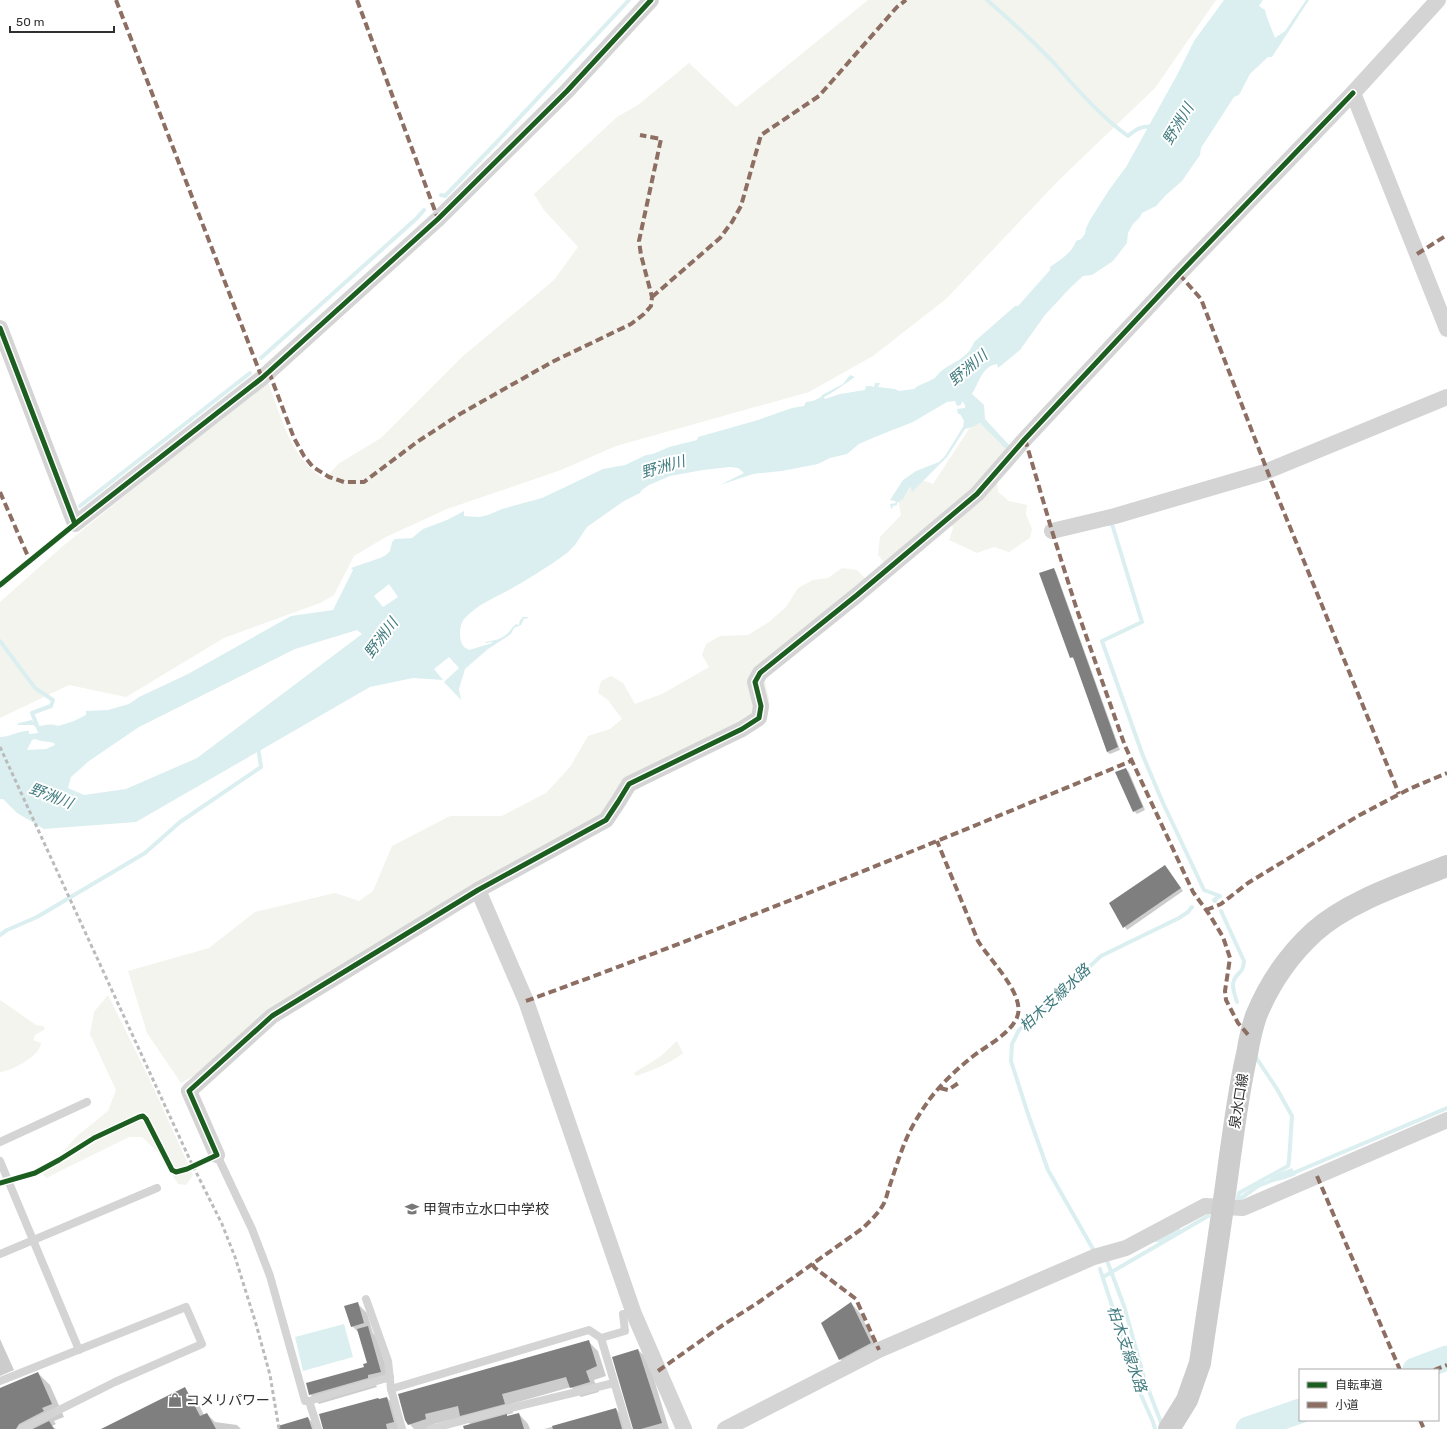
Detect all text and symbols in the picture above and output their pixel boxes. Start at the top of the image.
scale bar [10,8,114,34]
text: 50 m [16,15,44,29]
water label: 野洲川 [1159,98,1198,148]
water label: 野洲川 [945,345,993,389]
water label: 野洲川 [639,452,689,482]
water label: 野洲川 [360,613,403,661]
water label: 野洲川 [27,780,77,813]
water label: 柏木支線水路 [1016,959,1096,1035]
street label: 泉水口線 [1226,1072,1252,1130]
school or university icon: 甲賀市立水口中学校 [404,1201,420,1217]
place label: 甲賀市立水口中学校 [423,1201,549,1218]
water label: 柏木支線水路 [1104,1304,1151,1396]
legend [1299,1369,1439,1421]
text: 自転車道 [1335,1378,1383,1392]
shop icon: コメリパワー [167,1392,183,1408]
place label: コメリパワー [186,1392,270,1409]
text: 小道 [1335,1398,1359,1412]

